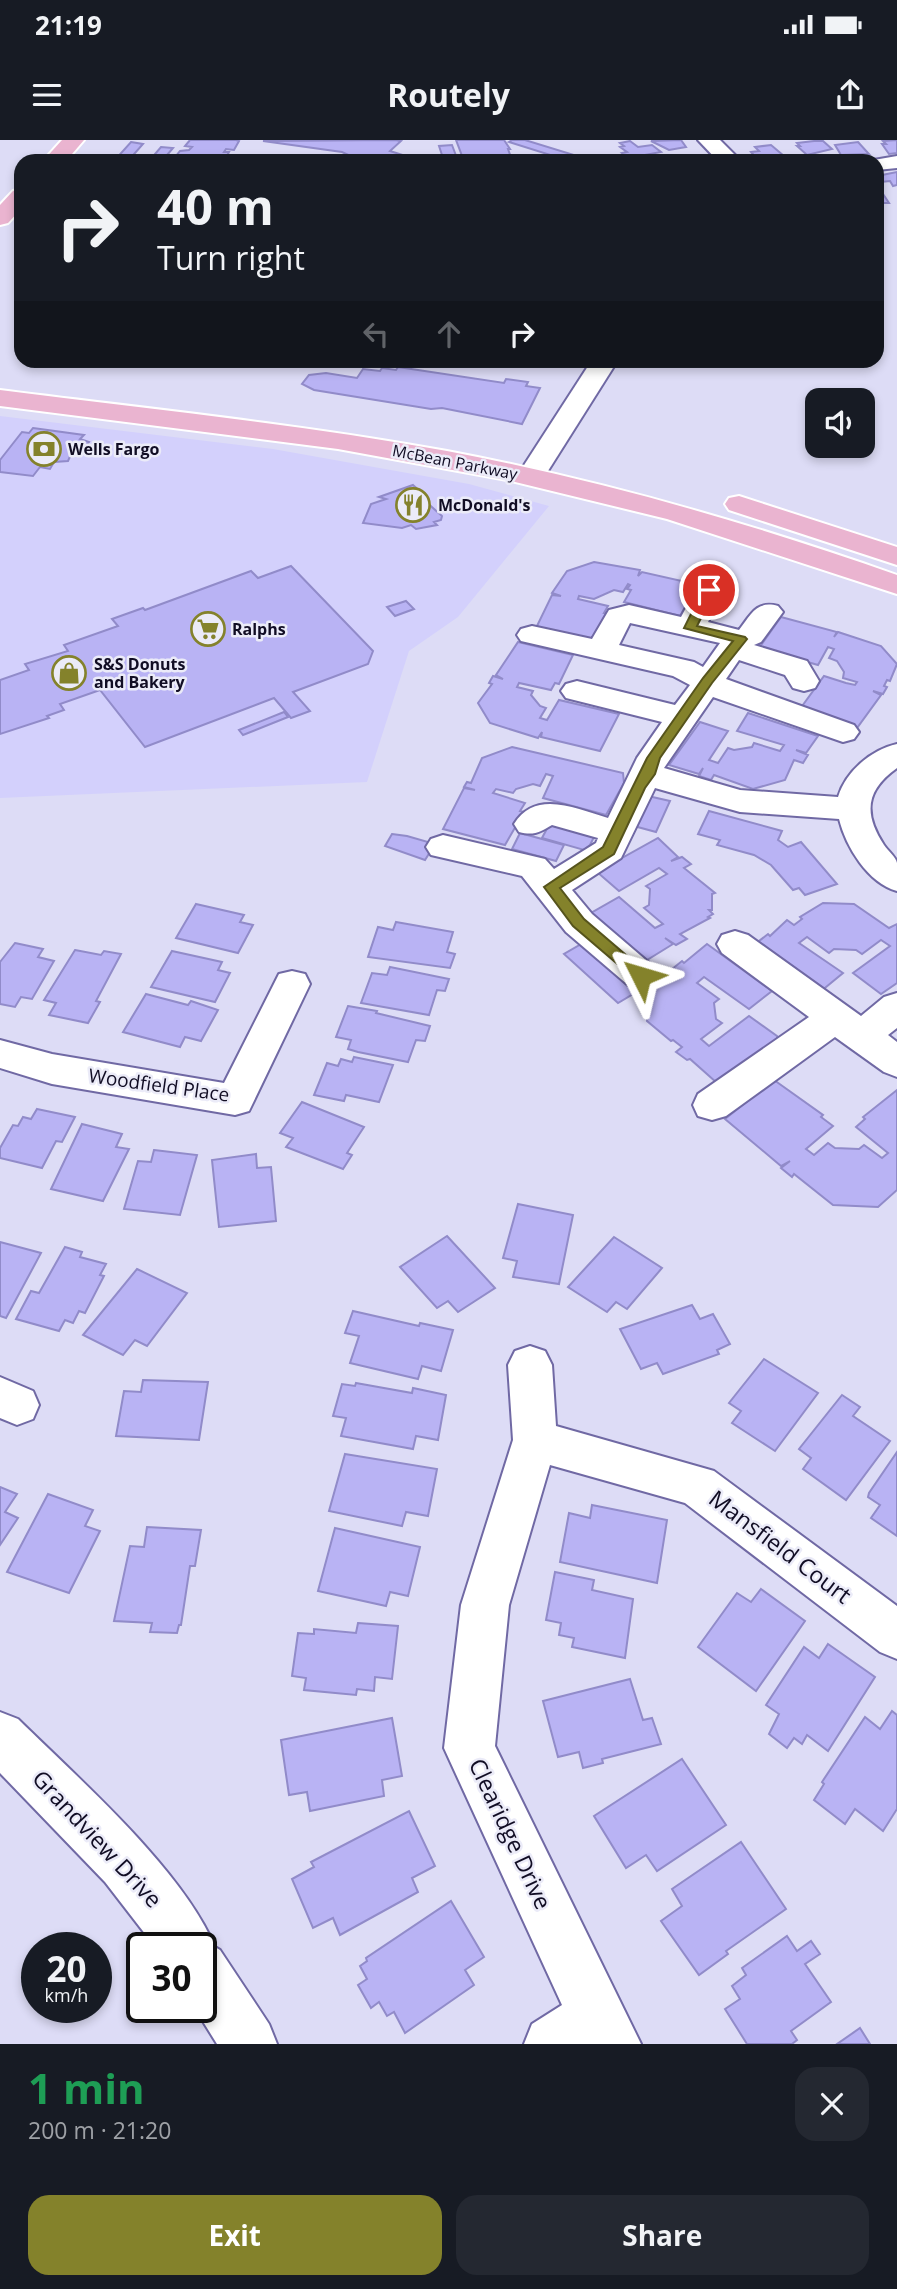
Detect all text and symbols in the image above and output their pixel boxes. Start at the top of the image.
text: 21:19 [35,7,102,43]
text: Routely [387,73,510,116]
icon: menu [28,76,66,114]
icon: share [831,76,869,114]
text: 40 m [157,173,274,239]
icon: right [42,182,133,273]
text: Turn right [157,236,305,279]
icon: left [357,315,395,353]
icon: ahead [430,315,468,353]
icon: right [503,315,541,353]
map controls [805,388,875,458]
button: sound [805,388,875,458]
bank icon: Wells Fargo [25,430,63,468]
place label: Wells Fargo [68,438,160,460]
street label: McBean Parkway [391,439,520,485]
restaurant icon: McDonald's [394,486,432,524]
place label: McDonald's [438,494,531,516]
pin [679,560,739,620]
icon: arrive [690,571,728,609]
supermarket icon: Ralphs [189,610,227,648]
place label: Ralphs [232,618,286,640]
place label: S&S Donuts and Bakery [94,653,186,693]
shop icon: S&S Donuts and Bakery [50,654,88,692]
position arrow [604,939,678,1013]
street label: Woodfield Place [87,1062,231,1108]
street label: Mansfield Court [703,1482,858,1610]
street label: Clearidge Drive [462,1753,560,1914]
street label: Grandview Drive [26,1763,170,1914]
speed limit sign: 30 [126,1932,217,2023]
text: 20 [46,1945,87,1992]
text: km/h [45,1983,88,2007]
text: 1 min [28,2059,145,2116]
button: close [795,2067,869,2141]
text: 200 m · 21:20 [28,2114,171,2146]
button: Exit [28,2195,442,2275]
button: Share [456,2195,869,2275]

